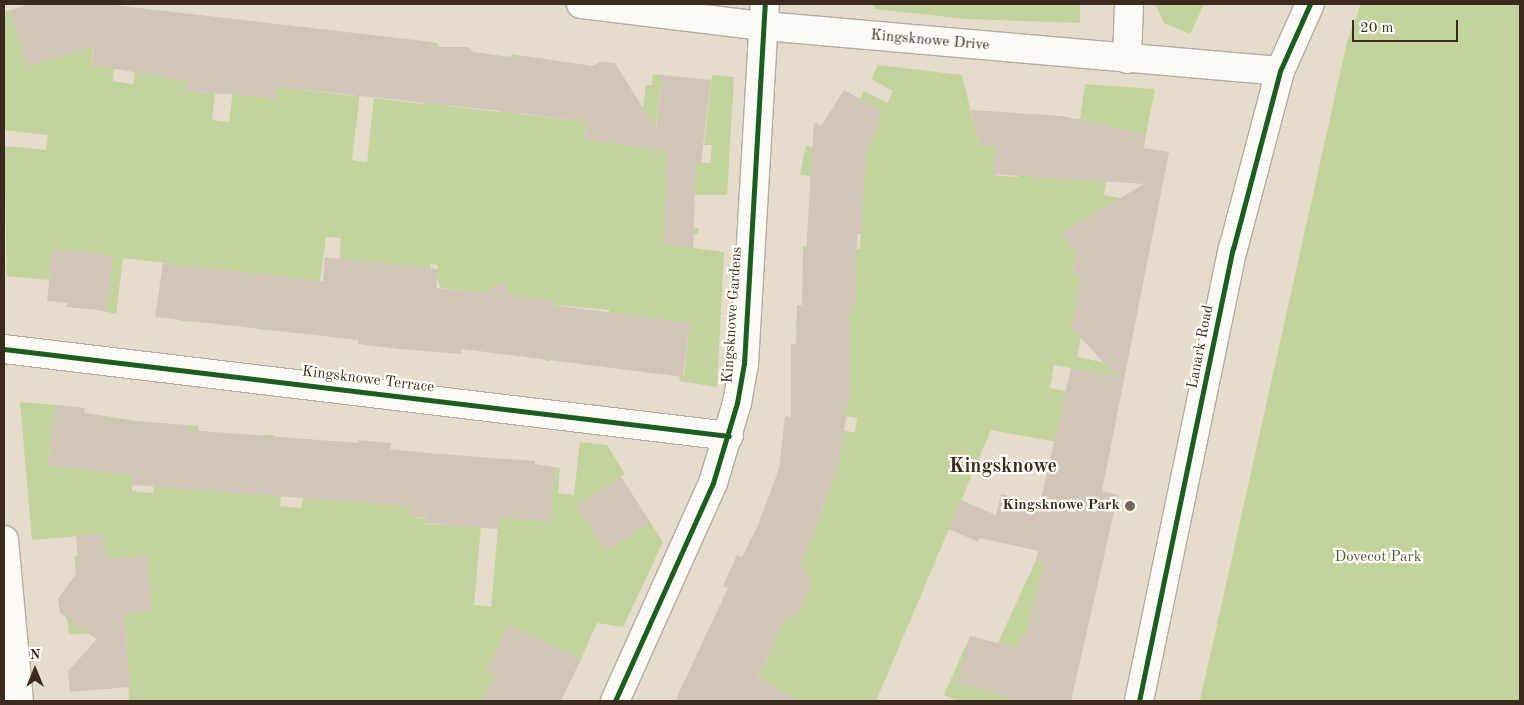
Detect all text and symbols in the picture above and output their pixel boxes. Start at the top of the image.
scale bar [1354,10,1460,42]
text: 20 m [1360,21,1394,36]
street label: Kingsknowe Drive [870,27,990,55]
street label: Kingsknowe Gardens [719,246,747,384]
street label: Lanark Road [1184,304,1218,390]
street label: Kingsknowe Terrace [301,363,435,397]
district label: Kingsknowe [949,455,1057,479]
place label: Kingsknowe Park [1002,497,1120,515]
marker: Kingsknowe Park [1124,500,1136,512]
park label: Dovecot Park [1335,549,1421,567]
north arrow [10,645,60,695]
text: N [30,648,40,662]

